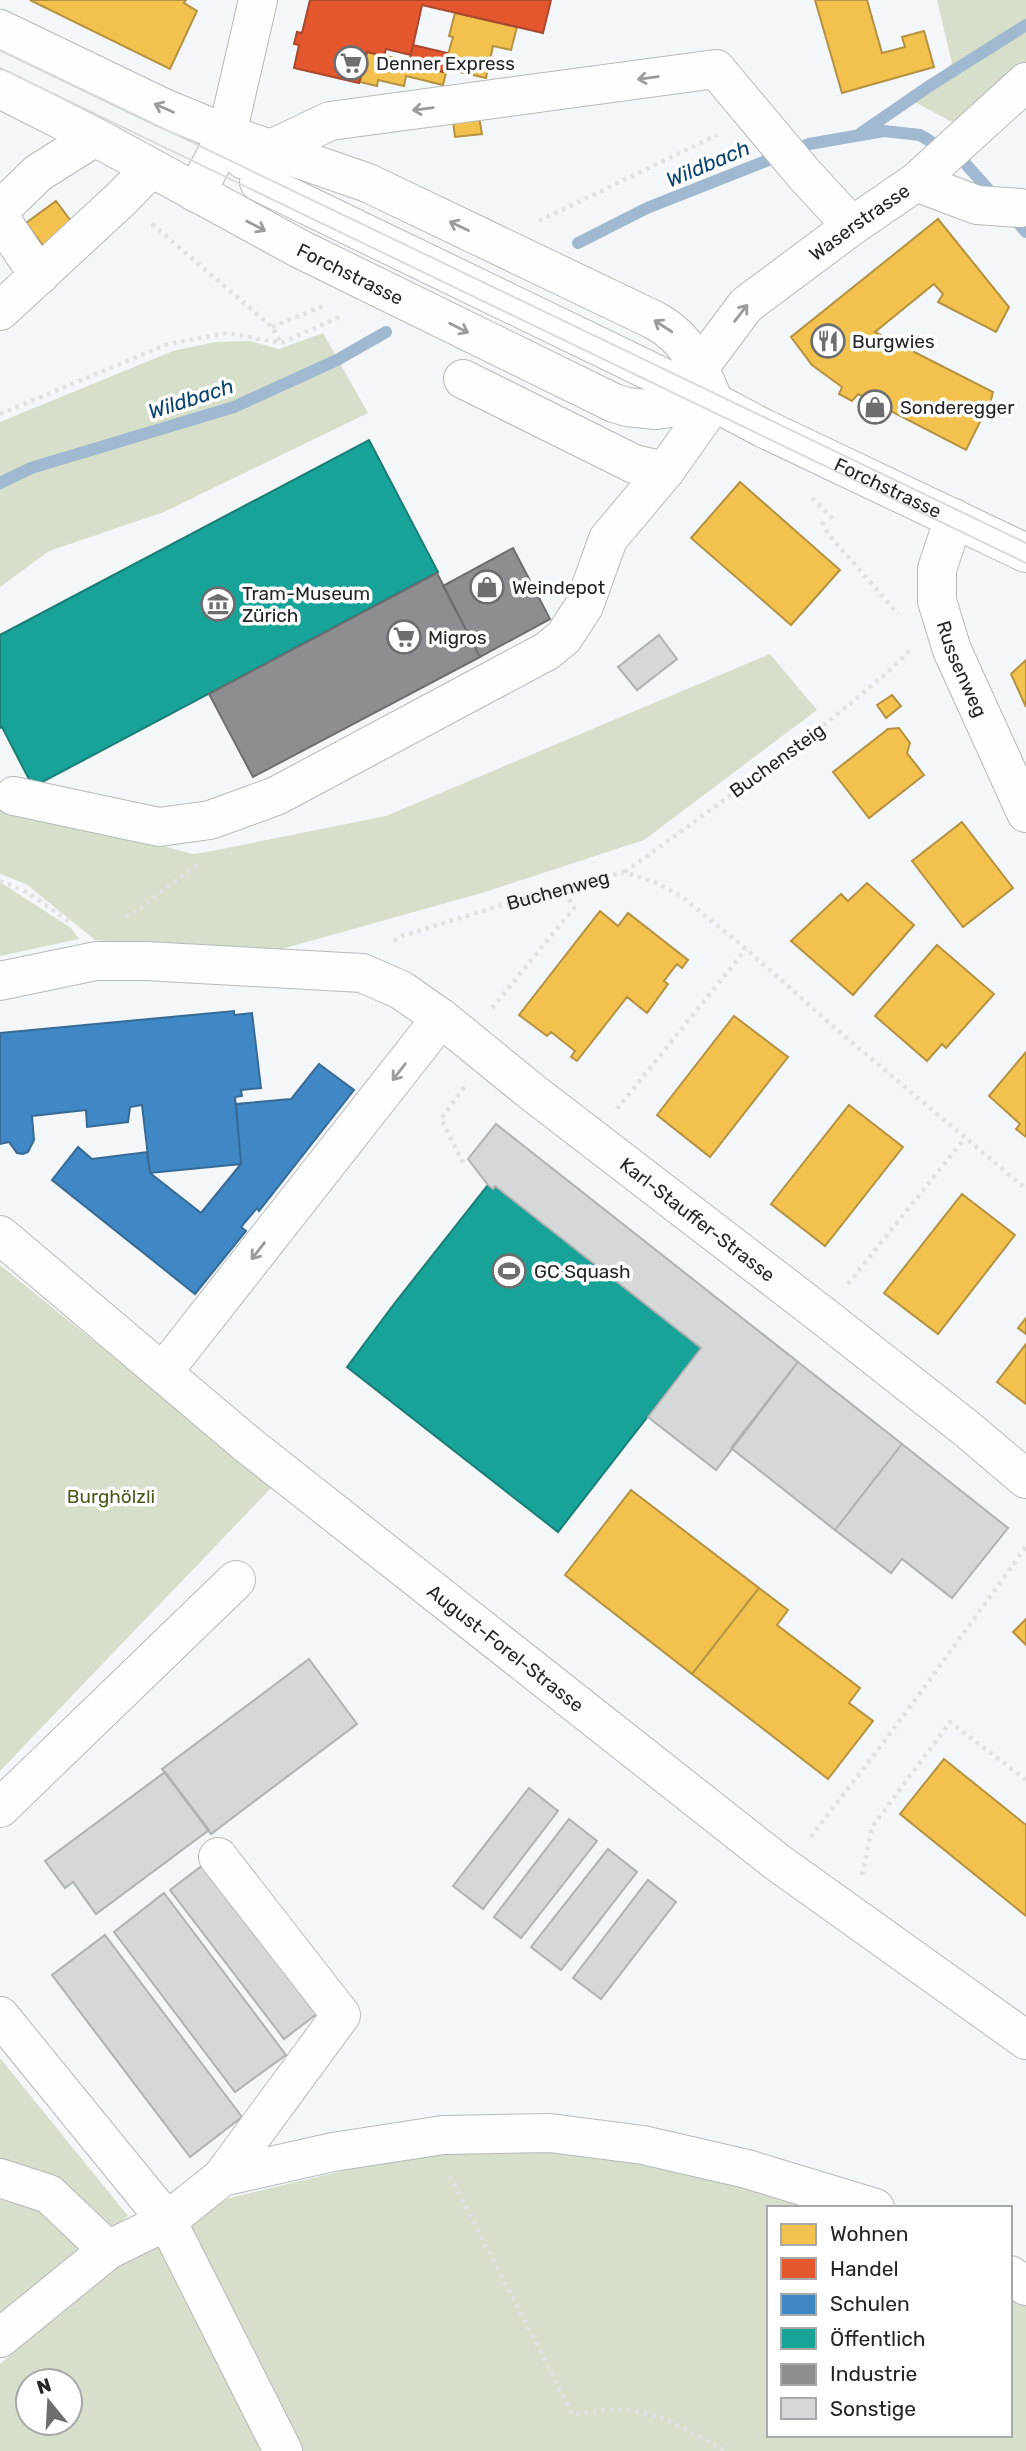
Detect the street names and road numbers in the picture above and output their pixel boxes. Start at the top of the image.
street label: Waserstrasse [805,179,914,266]
street label: Forchstrasse [293,238,407,310]
street label: Forchstrasse [831,453,945,523]
street label: Russenweg [932,618,992,721]
street label: Buchensteig [725,718,829,803]
street label: Buchenweg [504,866,612,915]
street label: Karl-Stauffer-Strasse [615,1153,779,1287]
street label: August-Forel-Strasse [423,1580,588,1717]

